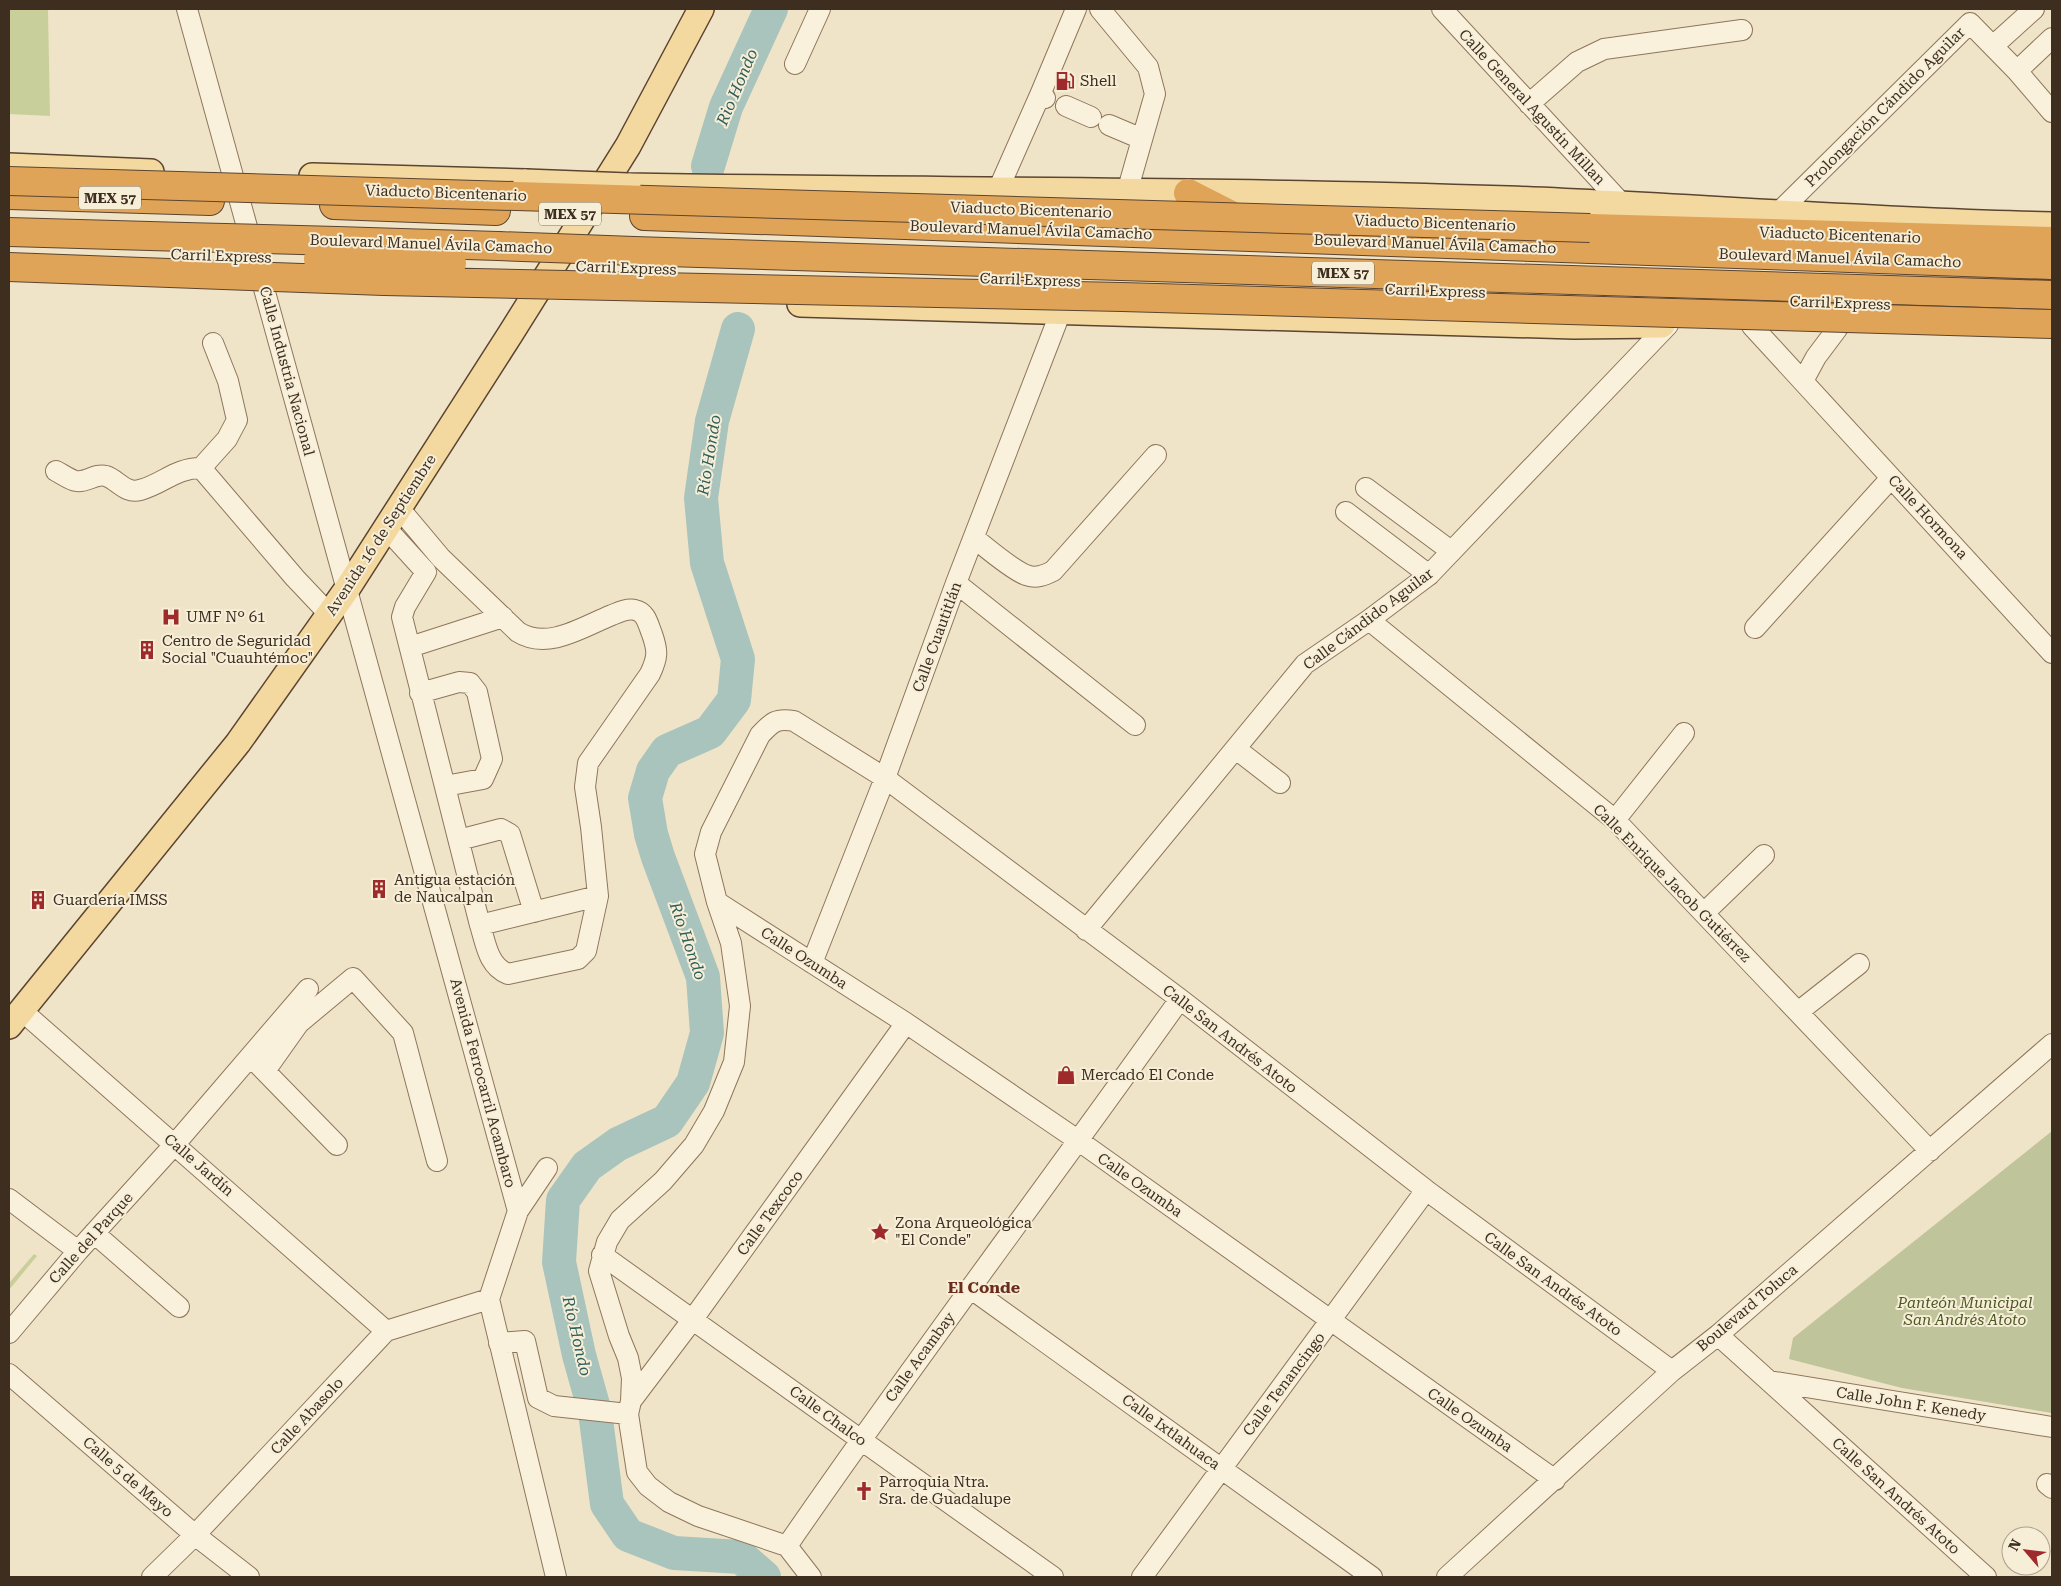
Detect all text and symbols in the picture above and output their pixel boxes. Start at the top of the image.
street label: Prolongación Cándido Aguilar [1801,23,1969,191]
street label: Calle General Agustín Millan [1455,25,1609,189]
water label: Rio Hondo [712,46,762,129]
fuel station icon: Shell [1054,70,1076,92]
place label: Shell [1080,72,1117,90]
street label: Viaducto Bicentenario [365,181,527,205]
road number: MEX 57 [79,187,141,210]
street label: Viaducto Bicentenario [950,198,1112,222]
road number: MEX 57 [539,202,601,225]
street label: Viaducto Bicentenario [1354,211,1516,235]
street label: Boulevard Manuel Ávila Camacho [909,217,1153,243]
street label: Viaducto Bicentenario [1759,223,1921,247]
street label: Boulevard Manuel Ávila Camacho [309,231,553,257]
street label: Boulevard Manuel Ávila Camacho [1313,231,1557,257]
street label: Carril Express [170,245,272,267]
street label: Boulevard Manuel Ávila Camacho [1718,245,1962,271]
street label: Carril Express [575,257,677,279]
road number: MEX 57 [1312,262,1374,284]
street label: Carril Express [979,269,1081,291]
street label: Carril Express [1384,280,1486,302]
street label: Calle Industria Nacional [256,284,318,458]
street label: Carril Express [1789,292,1891,314]
water label: Río Hondo [693,413,725,497]
street label: Avenida 16 de Septiembre [322,451,440,619]
street label: Calle Hormona [1884,471,1972,563]
street label: Calle Cándido Aguilar [1299,564,1437,674]
street label: Calle Cuautitlán [909,579,965,695]
hospital icon: UMF Nº 61 [160,606,182,628]
place label: UMF Nº 61 [186,608,266,626]
place label: Centro de Seguridad Social "Cuauhtémoc" [162,632,313,667]
building icon: Centro de Seguridad Social "Cuauhtémoc" [136,639,158,661]
street label: Calle Enrique Jacob Gutiérrez [1589,800,1755,966]
place label: Antigua estación de Naucalpan [394,871,516,906]
building icon: Antigua estación de Naucalpan [368,878,390,900]
building icon: Guardería IMSS [27,889,49,911]
place label: Guardería IMSS [53,891,168,909]
water label: Río Hondo [665,899,710,982]
street label: Calle Ozumba [757,923,851,993]
street label: Avenida Ferrocarril Acambaro [446,976,520,1190]
street label: Calle San Andrés Atoto [1159,981,1301,1097]
shop icon: Mercado El Conde [1055,1064,1077,1086]
place label: Mercado El Conde [1081,1066,1214,1084]
street label: Calle Jardín [160,1130,238,1200]
street label: Calle Ozumba [1094,1149,1186,1221]
street label: Calle Texcoco [733,1167,807,1259]
street label: Calle del Parque [45,1189,137,1287]
place label: Zona Arqueológica "El Conde" [895,1214,1032,1249]
place icon: Zona Arqueológica "El Conde" [869,1221,891,1243]
street label: Calle San Andrés Atoto [1481,1228,1625,1340]
street label: Boulevard Toluca [1693,1261,1801,1355]
district label: El Conde [948,1278,1020,1297]
water label: Río Hondo [558,1293,595,1378]
park label: Panteón Municipal San Andrés Atoto [1897,1294,2033,1329]
street label: Calle Acambay [881,1308,959,1405]
street label: Calle Tenancingo [1239,1329,1329,1439]
street label: Calle Abasolo [267,1374,347,1458]
street label: Calle Chalco [786,1382,870,1450]
street label: Calle John F. Kenedy [1835,1383,1987,1425]
street label: Calle Ozumba [1424,1384,1516,1456]
street label: Calle Ixtlahuaca [1119,1390,1223,1474]
street label: Calle 5 de Mayo [79,1433,177,1521]
street label: Calle San Andrés Atoto [1828,1434,1964,1558]
place label: Parroquia Ntra. Sra. de Guadalupe [879,1473,1011,1508]
church icon: Parroquia Ntra. Sra. de Guadalupe [853,1480,875,1502]
north arrow [2001,1526,2051,1576]
text: N [2005,1536,2024,1553]

